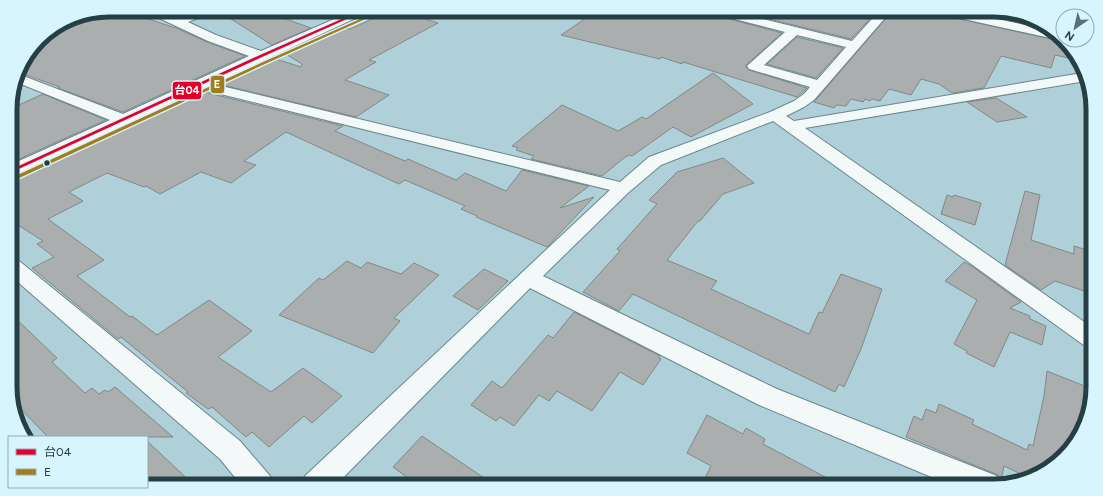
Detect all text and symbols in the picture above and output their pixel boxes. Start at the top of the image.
north arrow [1055,8,1095,48]
text: N [1063,28,1077,44]
line badge: E [210,75,225,94]
text: E [214,78,220,91]
line badge: 台04 [172,81,202,100]
text: 台04 [174,84,200,97]
unlabelled marker [42,158,52,168]
legend [8,436,148,488]
text: 台04 [44,445,72,459]
text: E [44,465,51,479]

